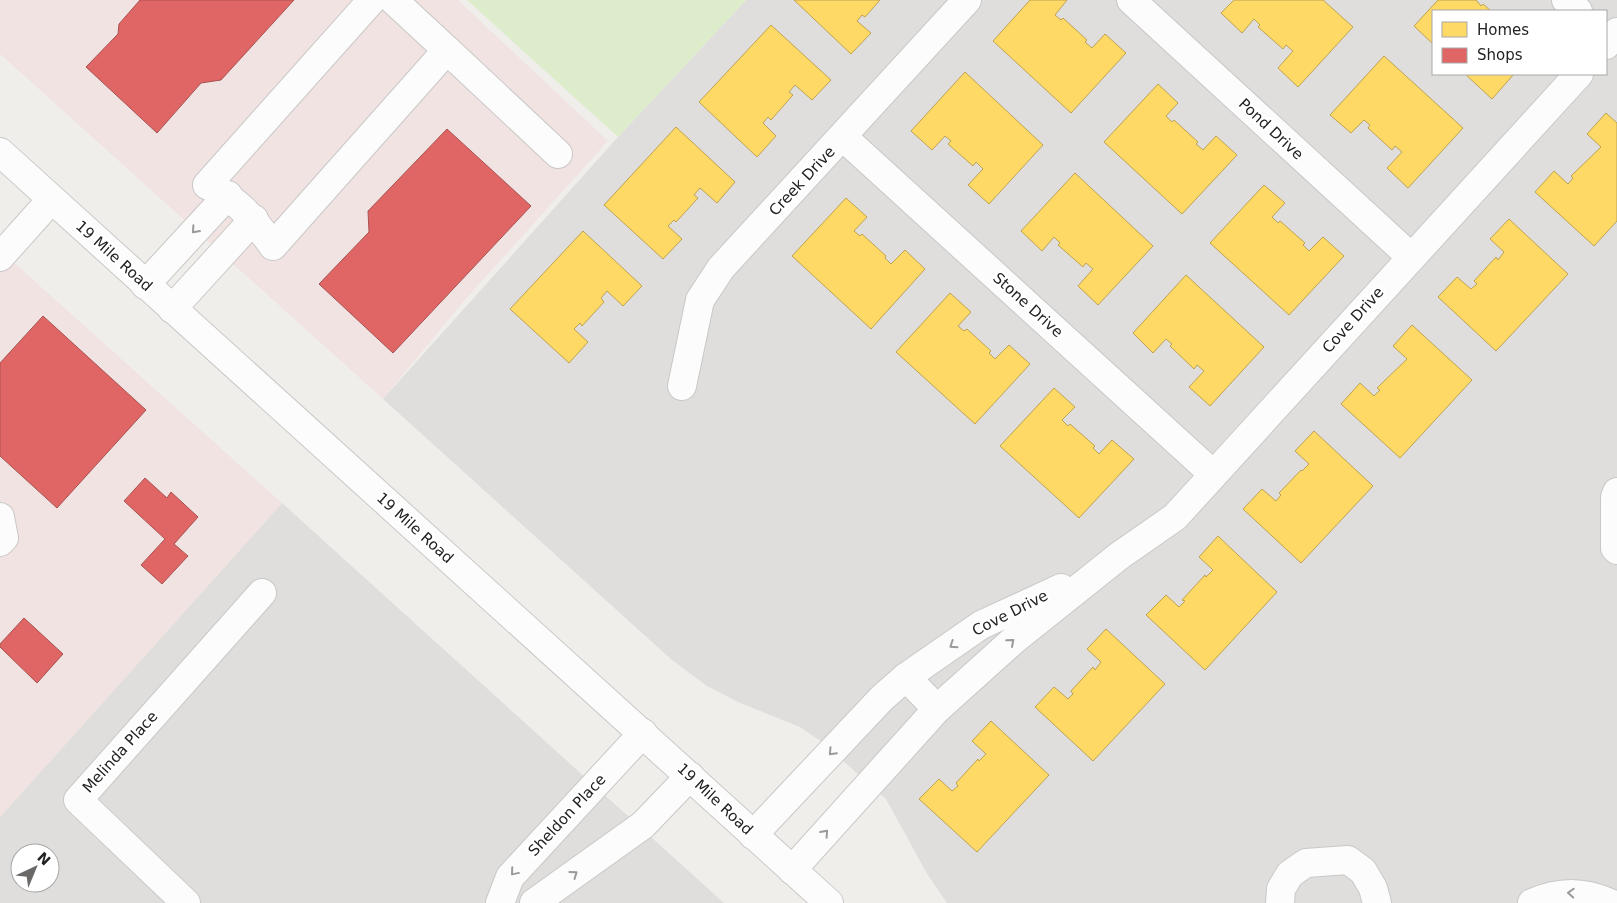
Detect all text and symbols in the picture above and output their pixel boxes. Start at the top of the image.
legend [1432,10,1607,75]
text: Homes [1477,21,1529,39]
text: Shops [1477,46,1523,64]
street label: Pond Drive [1235,95,1307,163]
street label: Creek Drive [765,143,839,219]
street label: 19 Mile Road [72,217,156,295]
one-way arrow [192,225,201,234]
street label: Stone Drive [989,269,1067,341]
street label: Cove Drive [1319,283,1387,357]
street label: 19 Mile Road [373,489,457,567]
street label: Cove Drive [969,586,1051,640]
one-way arrow [949,638,958,648]
one-way arrow [1006,639,1015,648]
street label: Melinda Place [79,708,161,796]
one-way arrow [829,746,838,755]
street label: 19 Mile Road [673,759,757,839]
street label: Sheldon Place [525,770,609,860]
one-way arrow [819,830,828,839]
north arrow [10,843,60,893]
text: N [34,849,54,868]
one-way arrow [511,866,520,875]
one-way arrow [568,872,577,880]
one-way arrow [1567,888,1575,899]

